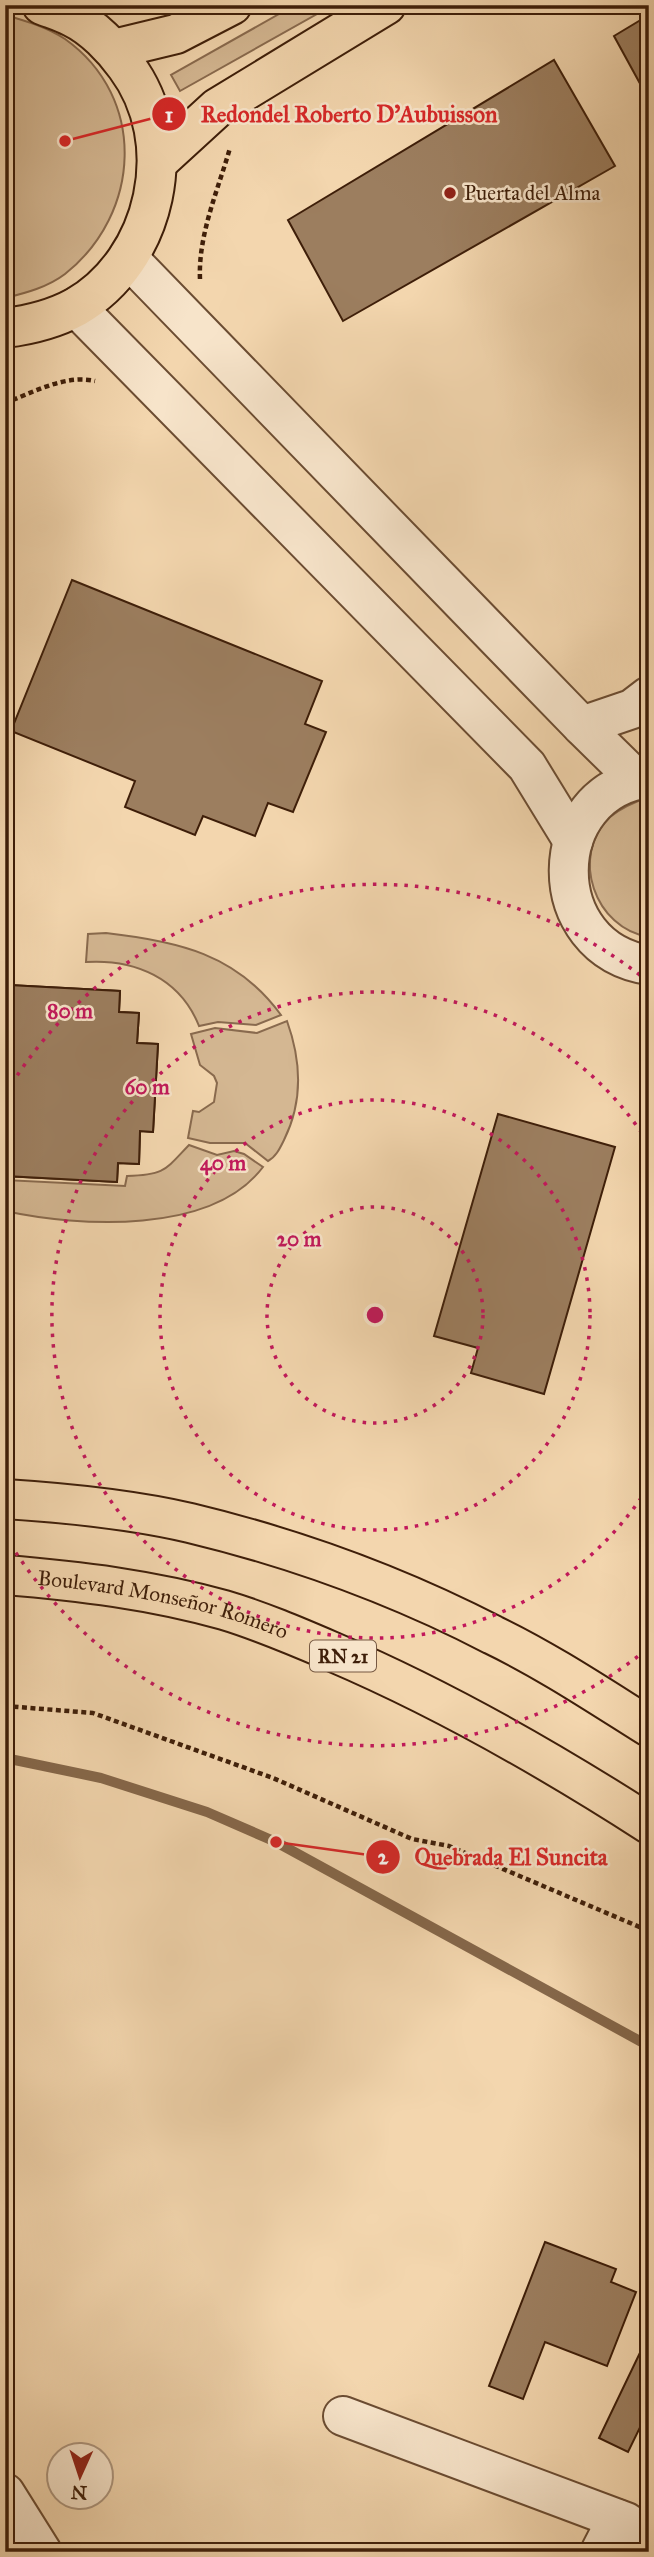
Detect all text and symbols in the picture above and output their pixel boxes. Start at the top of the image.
callout: Redondel Roberto D'Aubuisson [152,92,511,136]
text: Redondel Roberto D'Aubuisson [201,100,498,128]
text: 1 [165,102,173,128]
place label: Puerta del Alma [464,180,601,206]
marker: Puerta del Alma [442,185,458,201]
text: 80 m [47,998,93,1024]
text: 60 m [124,1074,170,1100]
text: 40 m [200,1150,246,1176]
text: 20 m [277,1226,322,1252]
centre of rings [363,1303,387,1327]
street label: Boulevard Monseñor Romero [36,1565,292,1645]
road number: RN 21 [310,1640,376,1672]
callout: Quebrada El Suncita [366,1835,622,1879]
text: Quebrada El Suncita [414,1843,609,1871]
text: 2 [378,1844,389,1870]
north arrow [46,2442,116,2512]
text: N [70,2481,88,2504]

